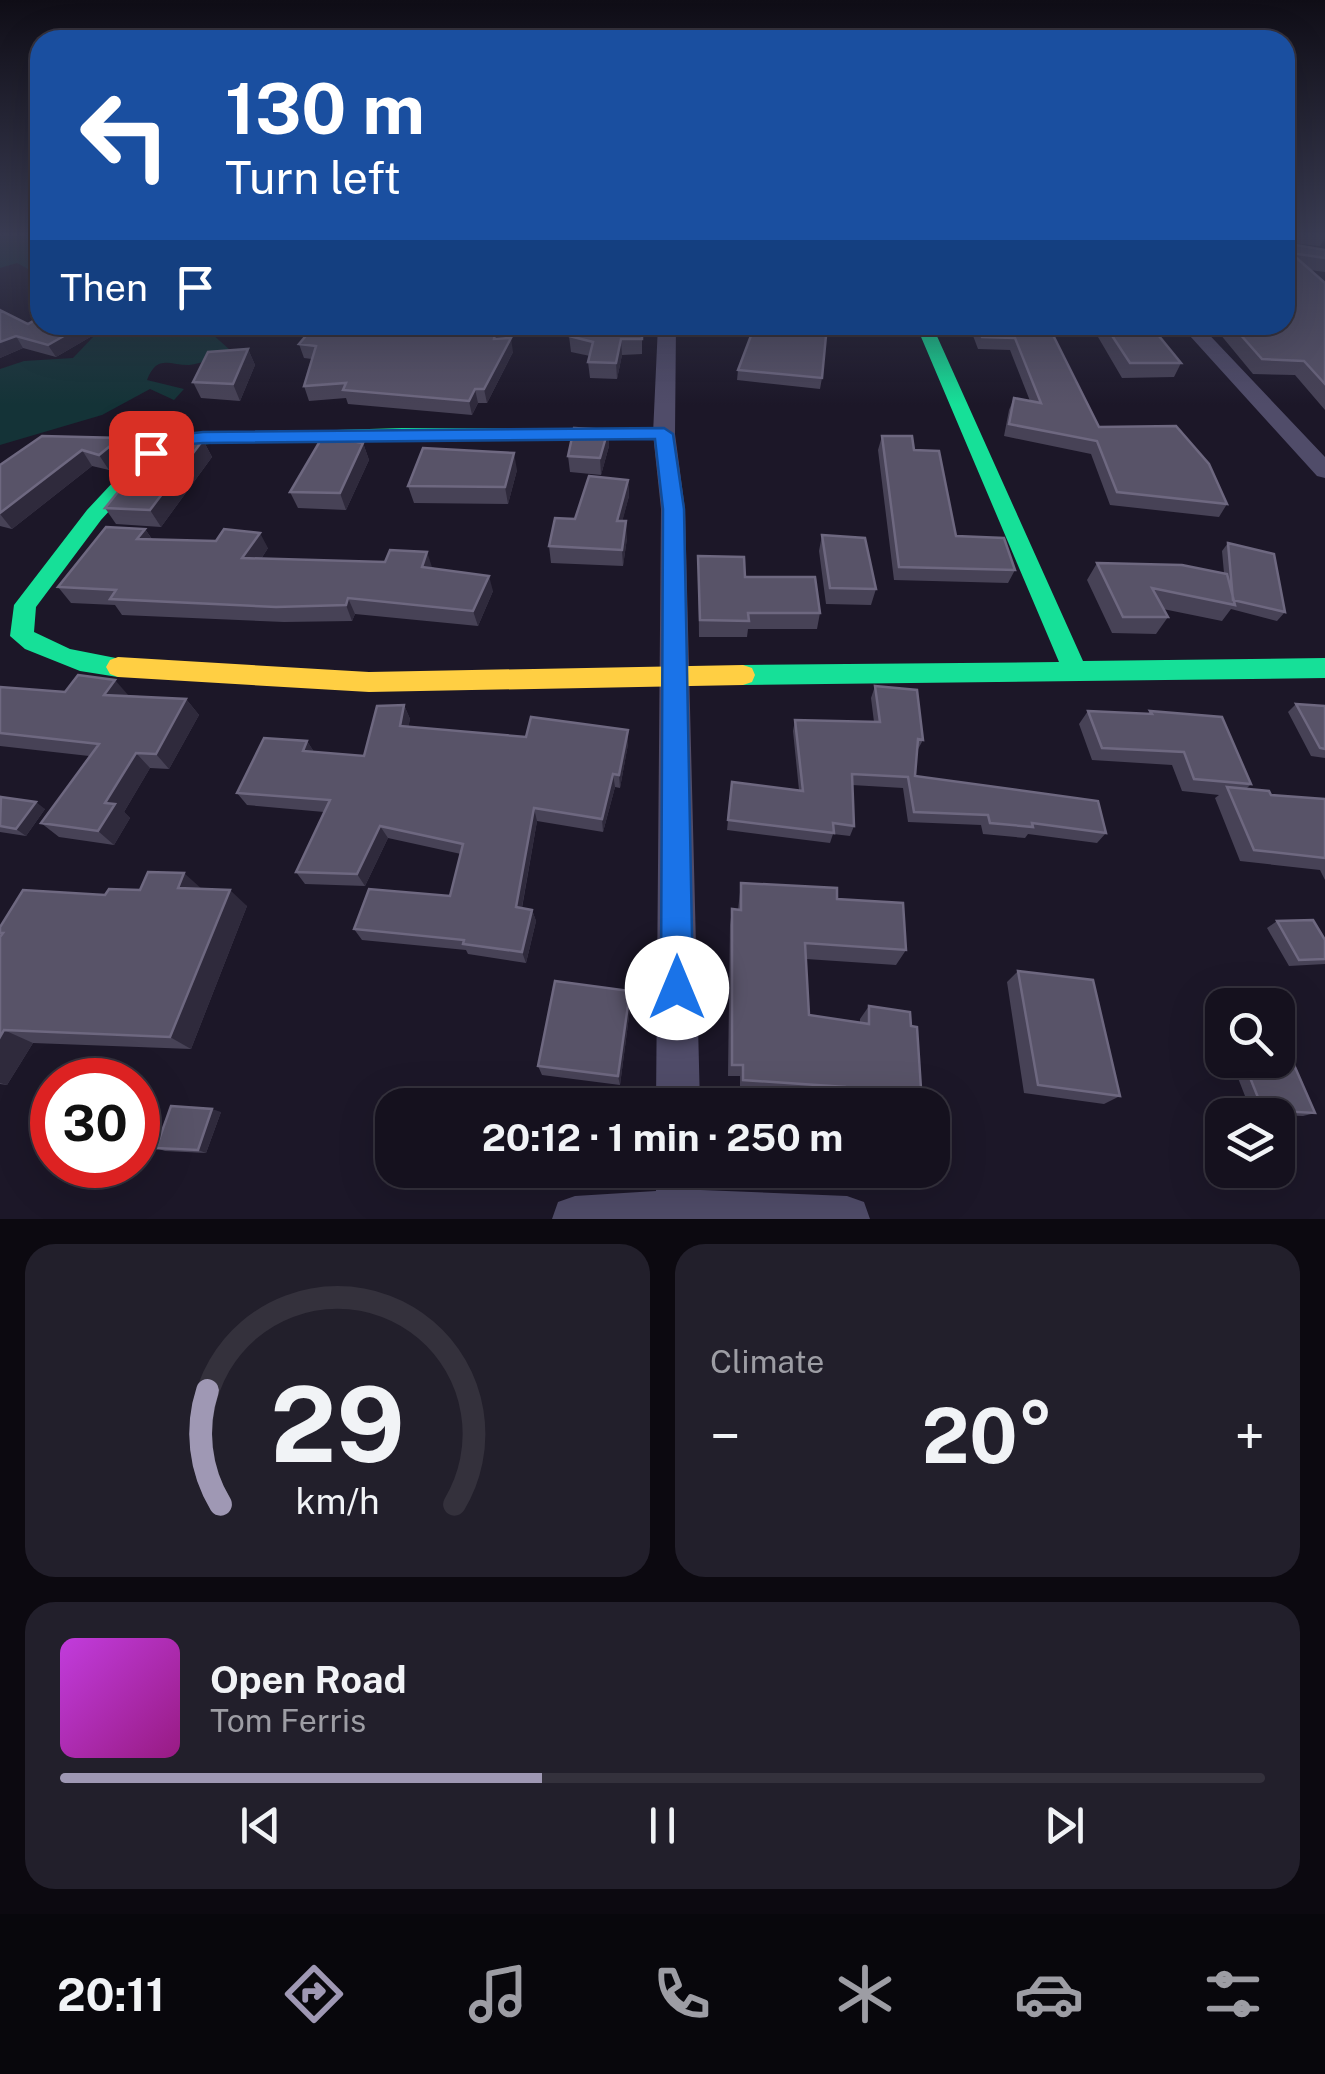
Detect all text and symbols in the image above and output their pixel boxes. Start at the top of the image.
text: 130 m [225,67,425,150]
icon: left [60,70,190,200]
text: Turn left [225,151,401,204]
icon: arrive [168,260,223,315]
text: Then [60,265,148,310]
pin [109,411,194,496]
icon: arrive [124,426,179,481]
position arrow [625,936,729,1040]
map controls [1205,988,1295,1188]
button: search [1205,988,1295,1078]
speed limit sign: 30 [30,1058,160,1188]
button: layers [1205,1098,1295,1188]
text: 20:12 · 1 min · 250 m [482,1115,843,1160]
text: Climate [710,1343,824,1380]
text: 29 [270,1363,405,1485]
text: 20° [922,1392,1053,1480]
text: − [710,1404,741,1468]
text: + [1234,1404,1265,1468]
text: km/h [295,1480,380,1522]
text: Open Road [210,1657,407,1702]
text: Tom Ferris [210,1702,366,1739]
icon: previous [233,1798,288,1853]
icon: pause [635,1798,690,1853]
icon: next [1037,1798,1092,1853]
icon: directions [279,1959,349,2029]
icon: music [463,1959,533,2029]
icon: phone [647,1959,717,2029]
icon: climate [830,1959,900,2029]
icon: car [1014,1959,1084,2029]
icon: filters [1198,1959,1268,2029]
text: 20:11 [57,1968,165,2021]

